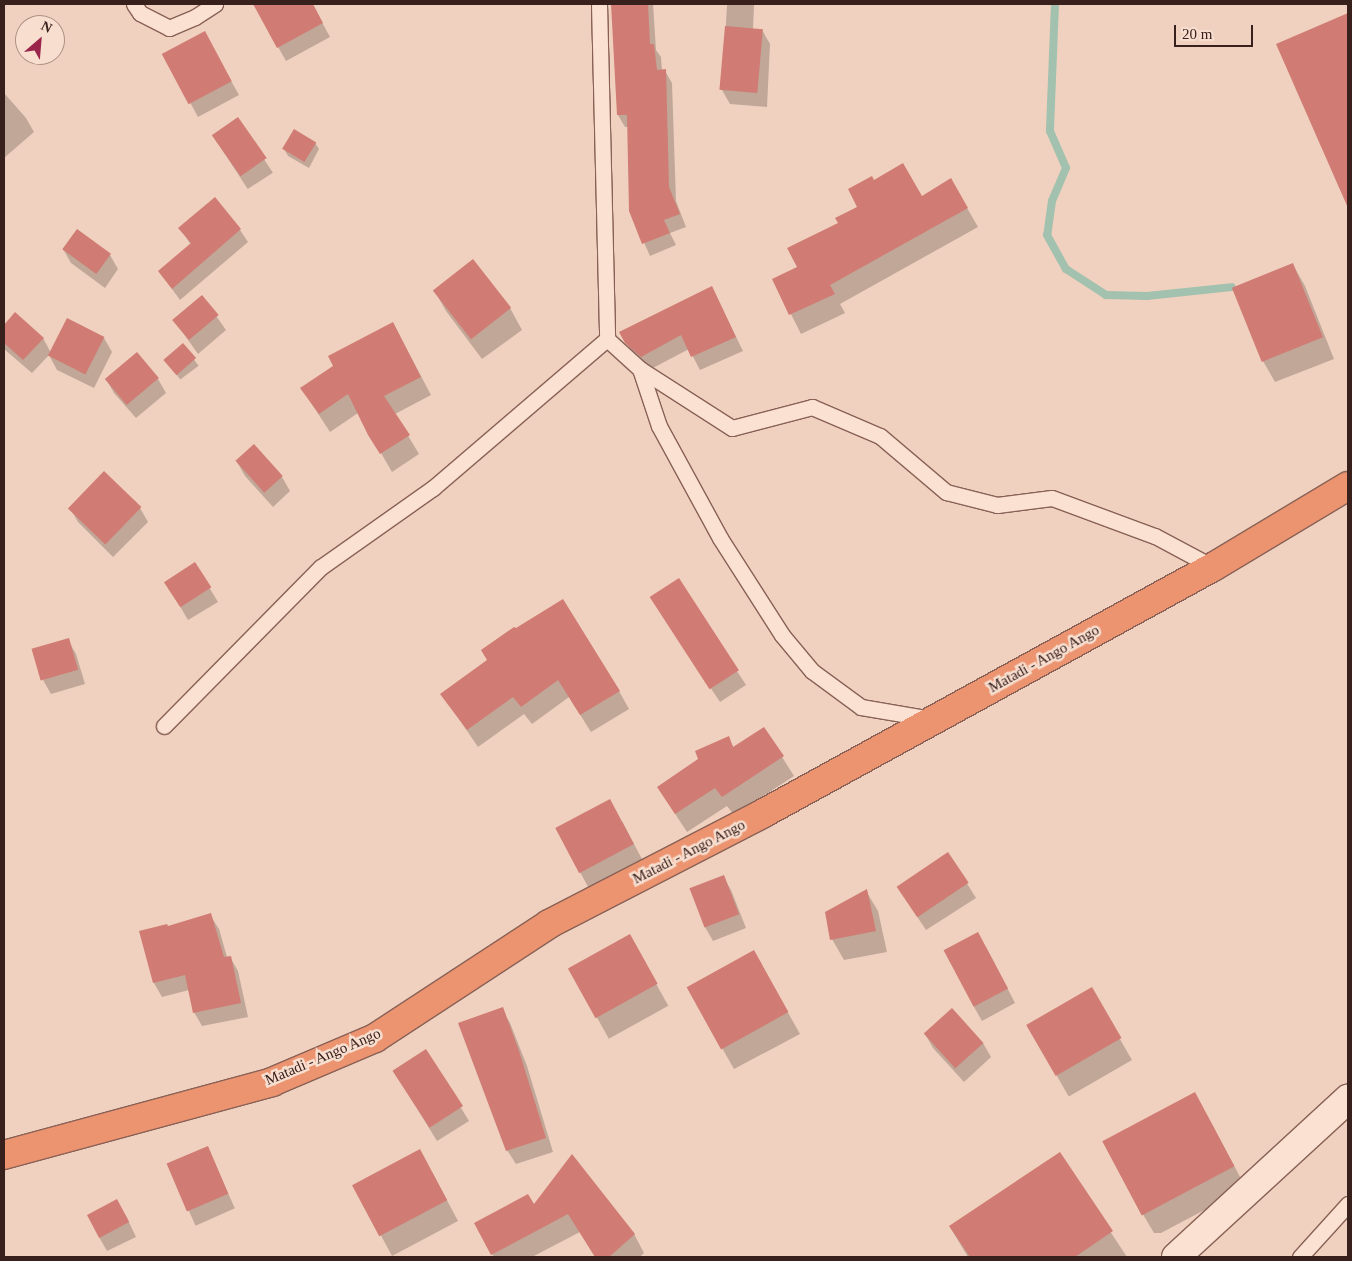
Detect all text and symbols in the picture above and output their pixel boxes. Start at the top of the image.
north arrow [15,15,65,65]
scale bar [1177,15,1256,47]
text: N [39,18,54,36]
text: 20 m [1182,26,1212,42]
street label: Matadi - Ango Ango [985,621,1103,697]
street label: Matadi - Ango Ango [629,816,749,888]
street label: Matadi - Ango Ango [262,1024,384,1090]

